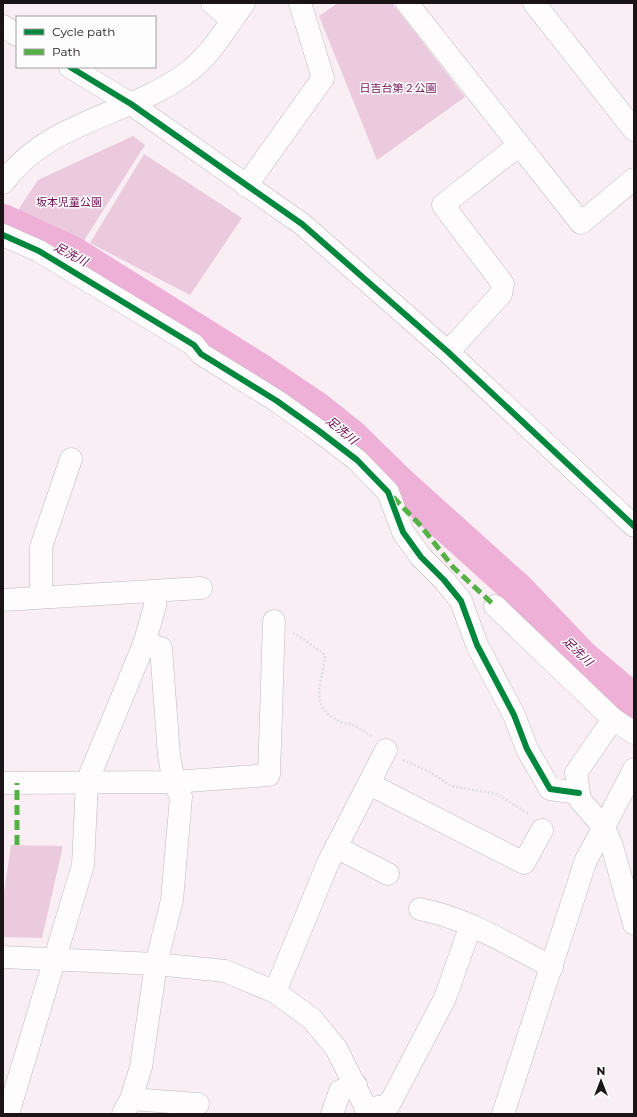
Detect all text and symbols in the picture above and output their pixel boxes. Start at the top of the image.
legend [16,16,156,68]
text: Cycle path [52,24,115,39]
text: Path [52,44,81,59]
park label: 日吉台第２公園 [360,81,437,95]
park label: 坂本児童公園 [36,195,102,209]
water label: 足洗川 [52,239,92,270]
water label: 足洗川 [323,413,362,449]
water label: 足洗川 [560,633,598,670]
north arrow [581,1061,621,1101]
text: N [597,1064,605,1078]

